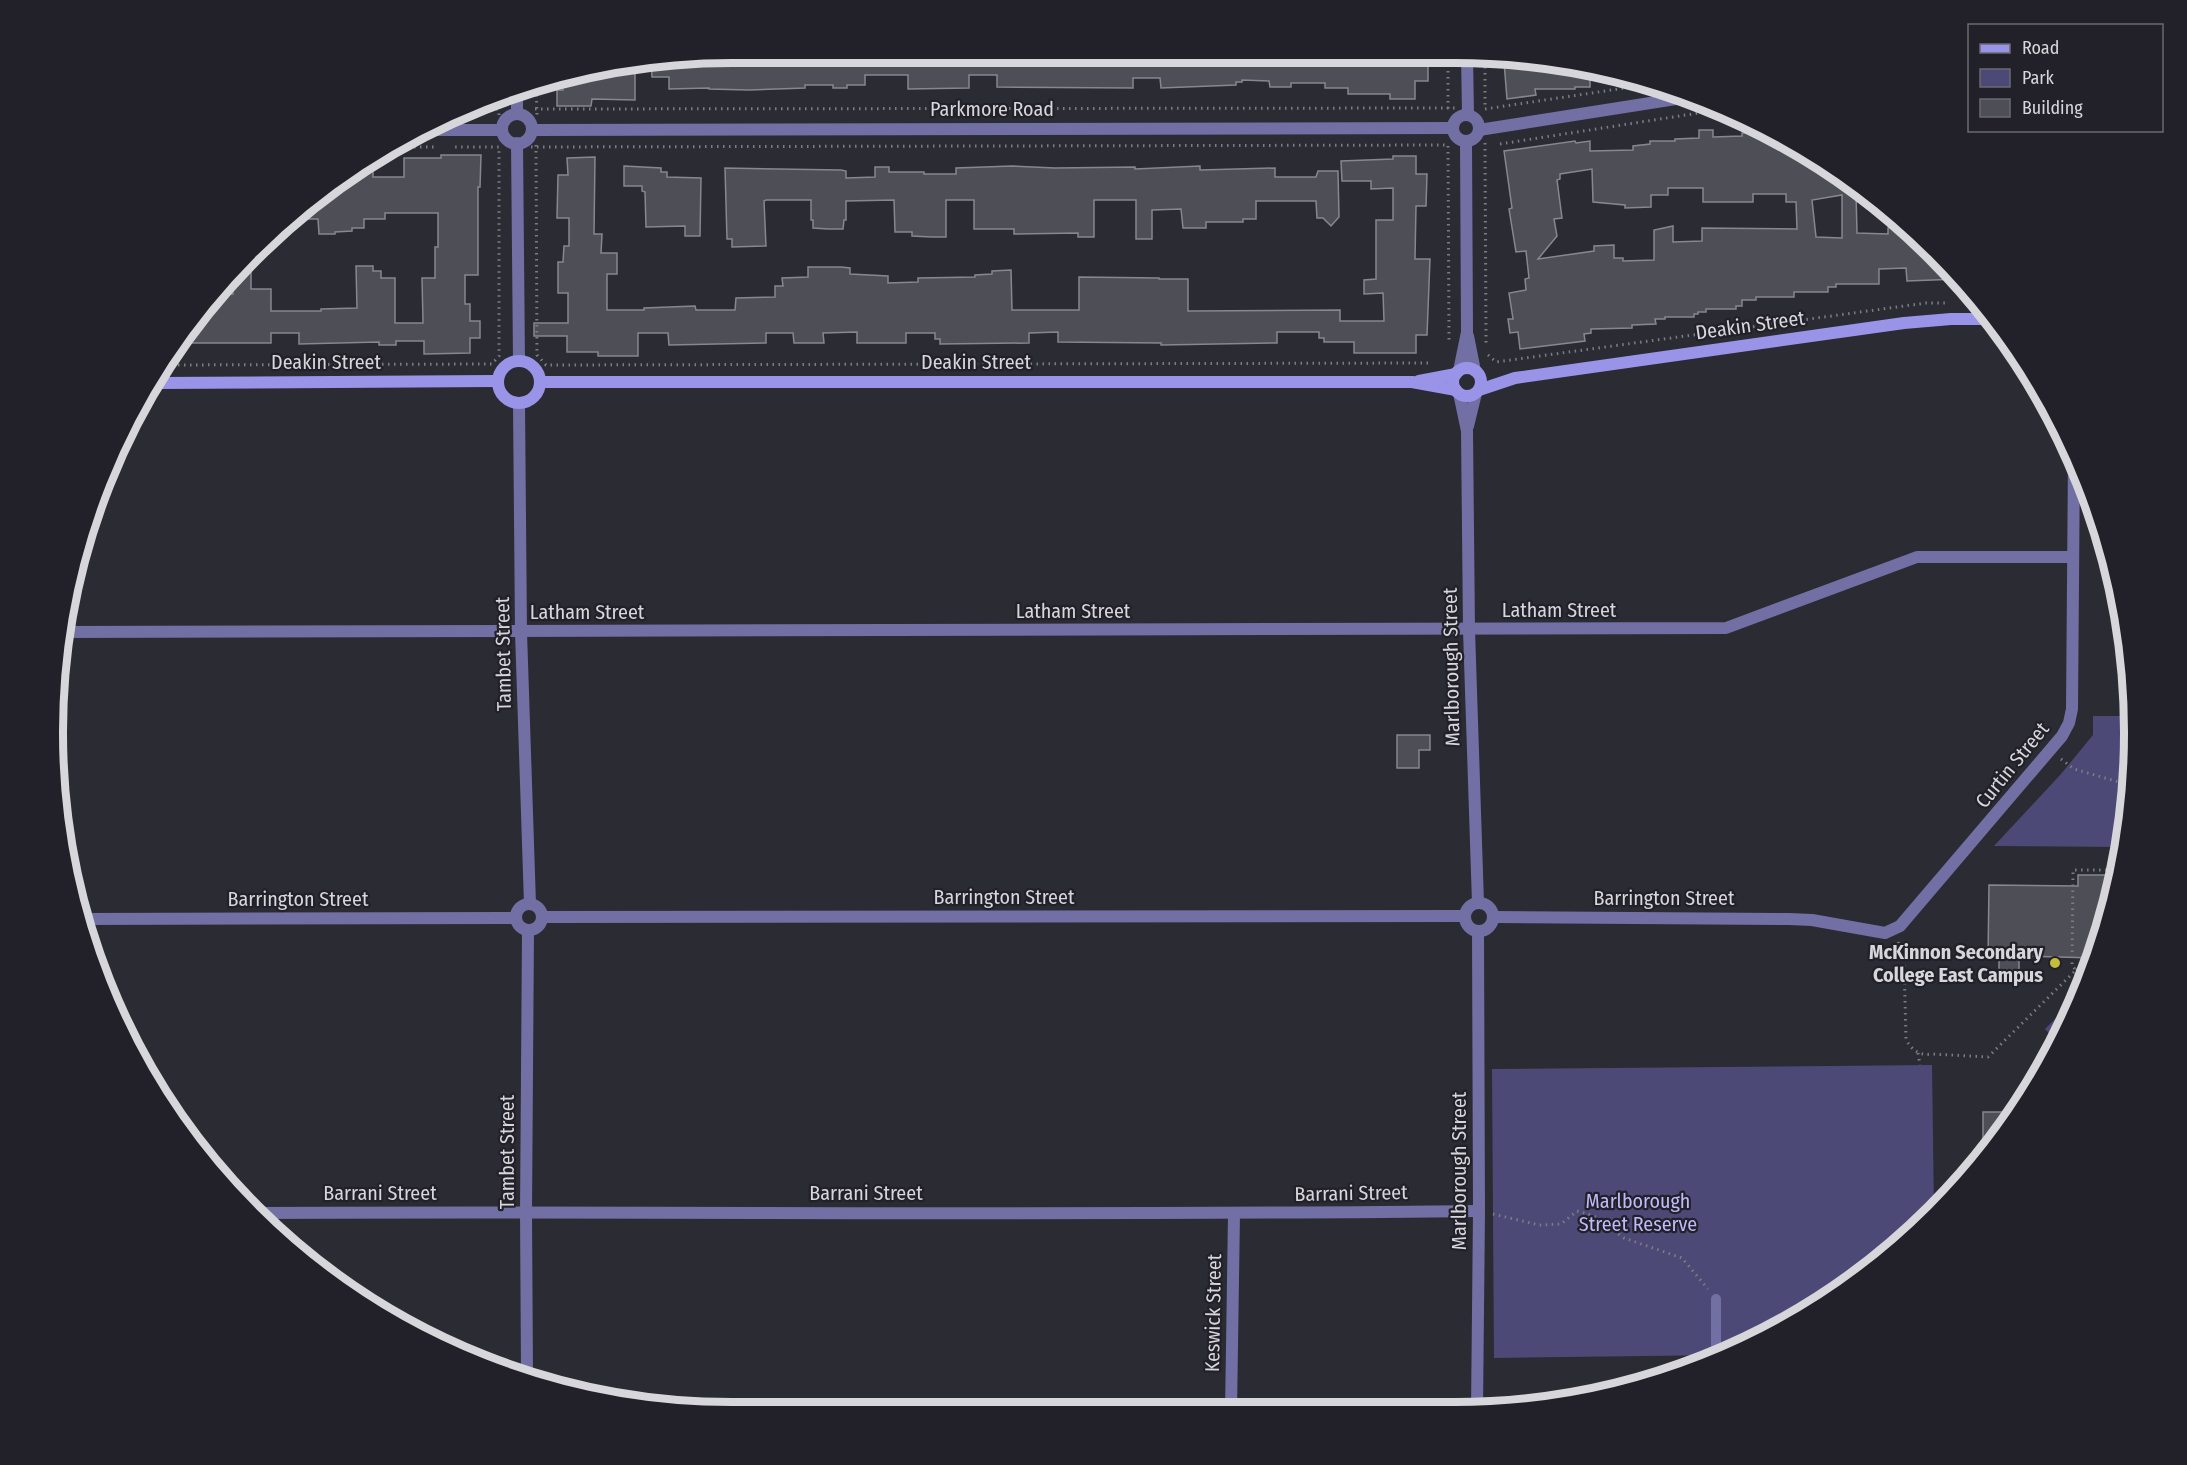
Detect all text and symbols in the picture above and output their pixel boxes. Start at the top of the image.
legend [1968,24,2163,132]
text: Road [2022,37,2059,59]
text: Park [2022,67,2055,89]
street label: Parkmore Road [930,97,1054,121]
text: Building [2022,97,2083,119]
street label: Deakin Street [1694,305,1807,345]
street label: Deakin Street [271,350,381,374]
street label: Deakin Street [921,350,1031,374]
street label: Marlborough Street [1438,587,1464,747]
street label: Tambet Street [490,596,516,711]
street label: Latham Street [1502,598,1617,622]
street label: Latham Street [1016,599,1131,623]
street label: Latham Street [530,600,645,624]
street label: Curtin Street [1970,717,2054,813]
street label: Barrington Street [934,885,1075,909]
street label: Barrington Street [1594,886,1735,910]
street label: Barrington Street [228,887,369,911]
place label: McKinnon Secondary College East Campus [1869,940,2043,987]
marker: McKinnon Secondary College East Campus [2048,956,2062,970]
street label: Marlborough Street [1447,1091,1471,1250]
street label: Tambet Street [495,1094,519,1209]
street label: Barrani Street [1294,1180,1408,1206]
street label: Barrani Street [323,1181,437,1205]
street label: Barrani Street [809,1181,923,1205]
park label: Marlborough Street Reserve [1579,1189,1697,1236]
street label: Keswick Street [1200,1253,1226,1372]

